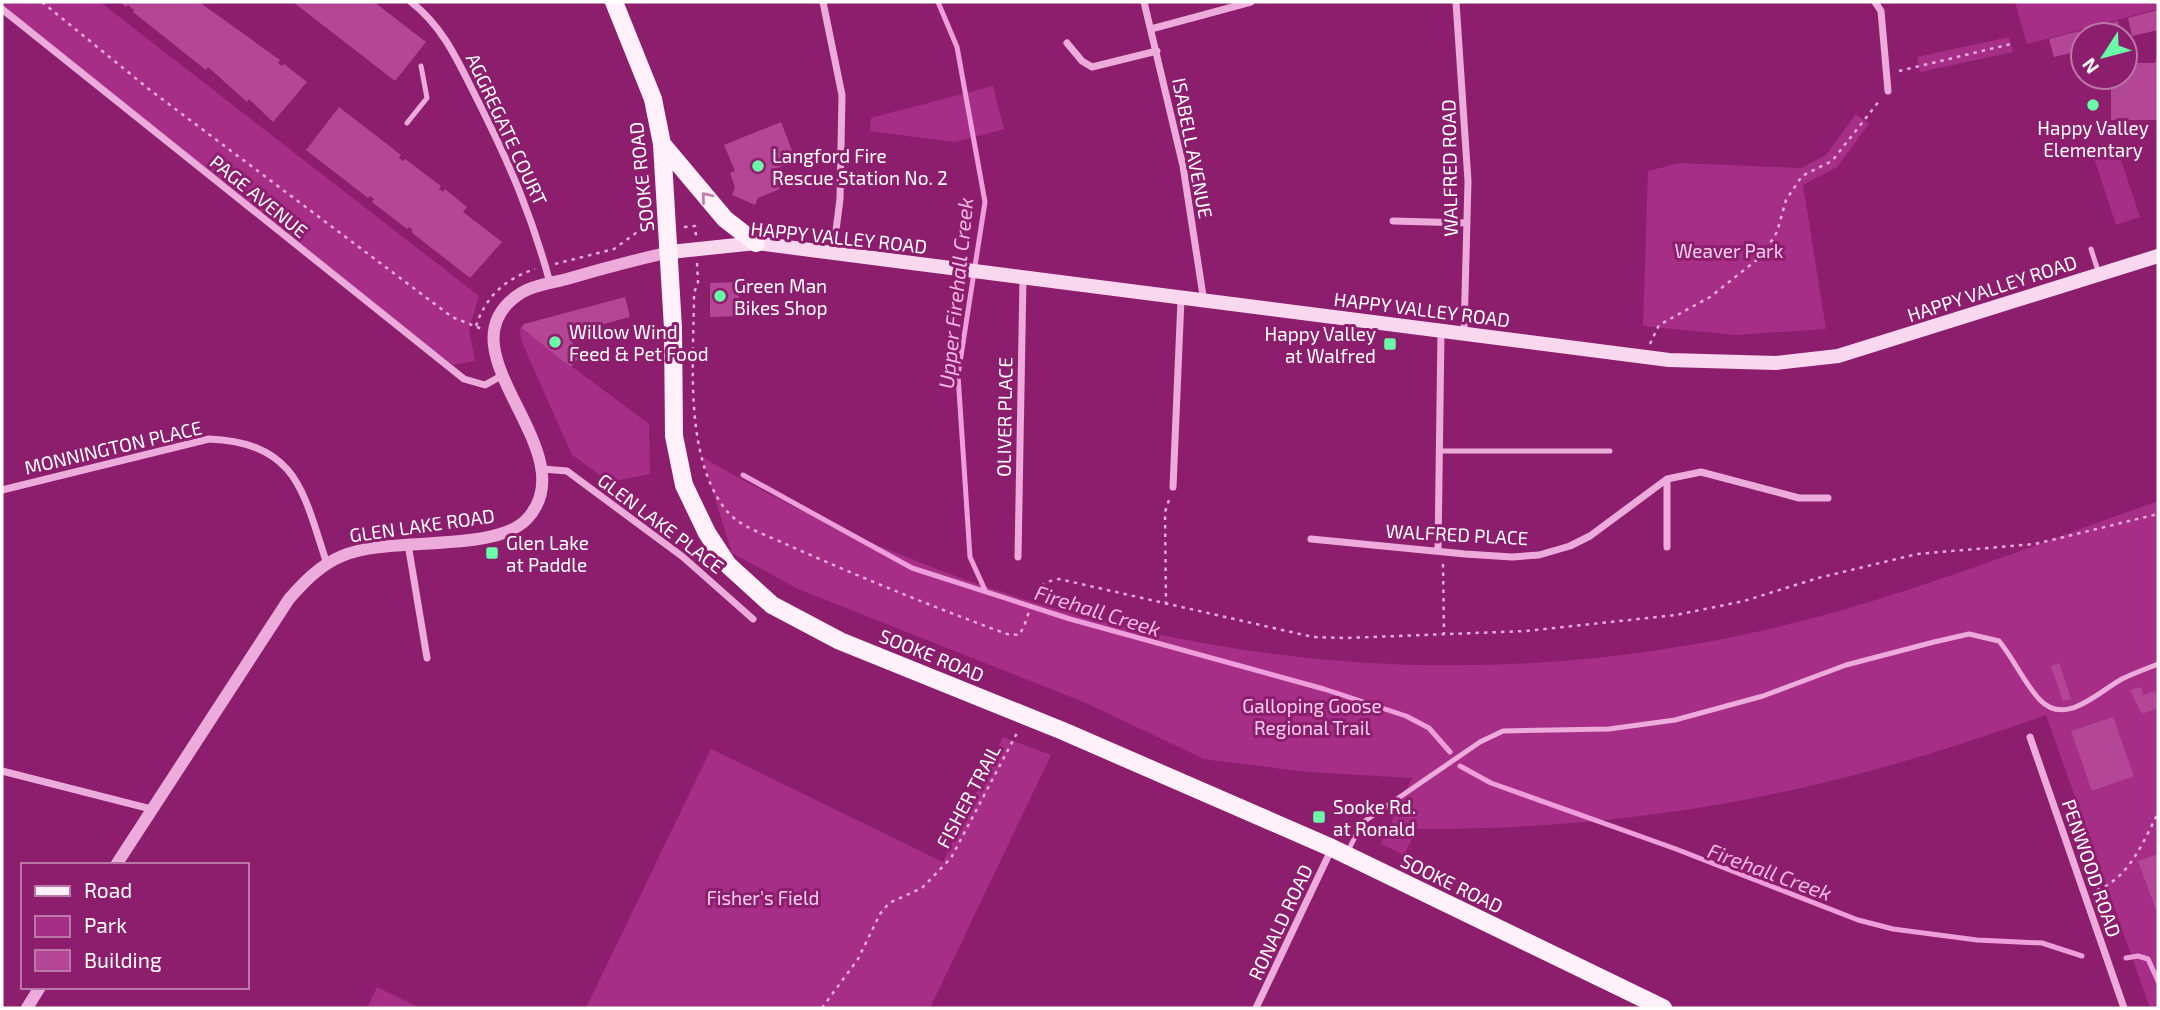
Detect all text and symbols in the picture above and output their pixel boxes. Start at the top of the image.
north arrow [2069,21,2139,91]
street label: AGGREGATE COURT [462,49,552,209]
text: N [2077,54,2103,79]
street label: ISABELL AVENUE [1168,76,1218,220]
marker: Happy Valley Elementary [2085,97,2101,113]
street label: WALFRED ROAD [1436,99,1462,237]
place label: Happy Valley Elementary [2037,116,2149,161]
street label: SOOKE ROAD [624,121,658,233]
place label: Langford Fire Rescue Station No. 2 [772,144,948,189]
street label: PAGE AVENUE [206,150,312,242]
marker: Langford Fire Rescue Station No. 2 [750,158,766,174]
one-way arrow [702,192,714,205]
water label: Upper Firehall Creek [933,196,977,390]
street label: HAPPY VALLEY ROAD [750,216,928,258]
park label: Weaver Park [1675,239,1784,262]
street label: HAPPY VALLEY ROAD [1904,250,2080,326]
place label: Green Man Bikes Shop [734,274,827,319]
street label: HAPPY VALLEY ROAD [1333,287,1511,331]
marker: Green Man Bikes Shop [712,288,728,304]
place label: Willow Wind Feed & Pet Food [569,320,709,365]
place label: Happy Valley at Walfred [1265,322,1376,367]
marker: Willow Wind Feed & Pet Food [547,334,563,350]
marker: Happy Valley at Walfred [1382,336,1398,352]
street label: OLIVER PLACE [991,357,1017,477]
street label: MONNINGTON PLACE [22,415,204,479]
street label: GLEN LAKE PLACE [593,468,729,578]
street label: GLEN LAKE ROAD [348,503,496,547]
street label: WALFRED PLACE [1385,519,1529,549]
place label: Glen Lake at Paddle [506,531,589,576]
marker: Glen Lake at Paddle [484,545,500,561]
water label: Firehall Creek [1032,579,1164,641]
street label: SOOKE ROAD [876,624,988,686]
park label: Galloping Goose Regional Trail [1242,694,1382,739]
street label: FISHER TRAIL [931,740,1005,852]
place label: Sooke Rd. at Ronald [1333,795,1416,840]
street label: PENWOOD ROAD [2058,796,2126,940]
marker: Sooke Rd. at Ronald [1311,809,1327,825]
water label: Firehall Creek [1705,837,1835,905]
street label: SOOKE ROAD [1397,848,1507,918]
street label: RONALD ROAD [1243,860,1317,984]
legend [21,863,248,989]
text: Road [84,877,132,902]
park label: Fisher's Field [706,886,820,909]
text: Park [84,912,127,937]
text: Building [84,947,162,972]

